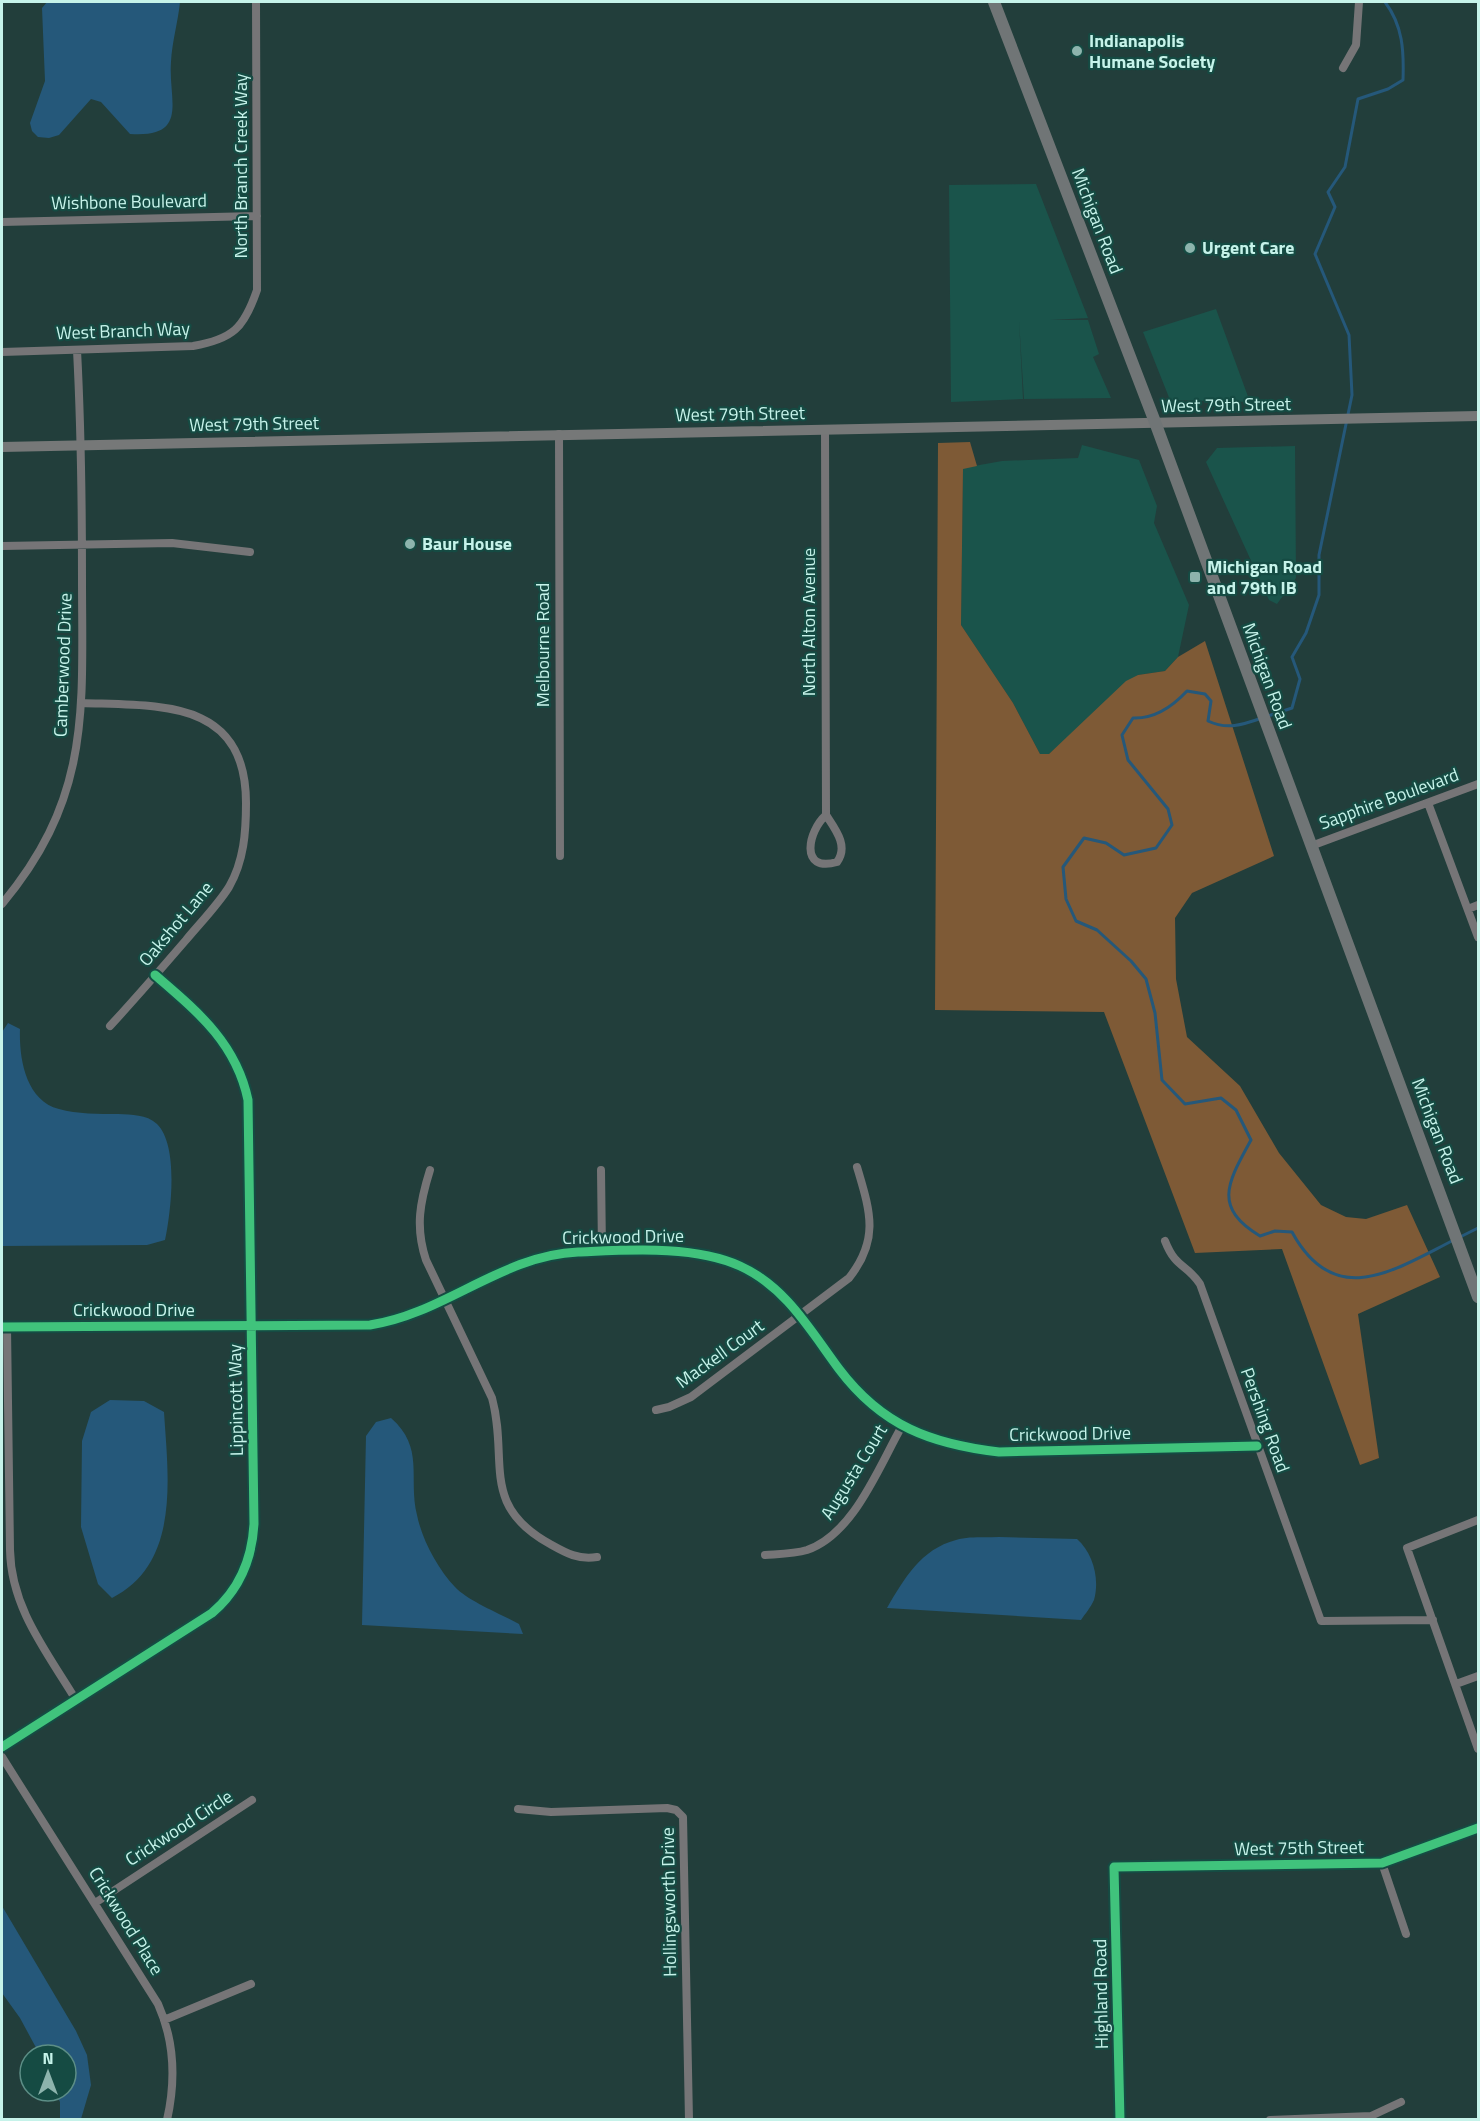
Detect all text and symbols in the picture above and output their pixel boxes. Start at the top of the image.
place label: Indianapolis Humane Society [1089,27,1215,75]
marker: Indianapolis Humane Society [1070,44,1084,58]
street label: North Branch Creek Way [227,73,254,259]
street label: Michigan Road [1065,164,1130,278]
street label: Wishbone Boulevard [51,187,207,216]
place label: Urgent Care [1202,234,1294,261]
marker: Urgent Care [1183,241,1197,255]
street label: West Branch Way [55,315,191,346]
street label: West 79th Street [1161,390,1292,419]
street label: West 79th Street [675,399,806,428]
street label: West 79th Street [189,409,320,438]
place label: Baur House [422,530,512,557]
marker: Baur House [403,537,417,551]
street label: North Alton Avenue [795,548,822,696]
place label: Michigan Road and 79th IB [1207,553,1322,601]
marker: Michigan Road and 79th IB [1188,570,1202,584]
street label: Melbourne Road [529,583,556,707]
street label: Camberwood Drive [46,592,79,737]
street label: Michigan Road [1236,619,1299,733]
street label: Sapphire Boulevard [1315,761,1462,836]
street label: Oakshot Lane [132,875,219,972]
street label: Michigan Road [1405,1074,1470,1188]
street label: Crickwood Drive [562,1222,684,1251]
street label: Crickwood Drive [73,1296,195,1323]
street label: Mackell Court [670,1312,770,1395]
street label: Lippincott Way [221,1343,250,1456]
street label: Pershing Road [1234,1364,1297,1476]
street label: Augusta Court [814,1418,894,1525]
street label: Crickwood Drive [1009,1419,1131,1448]
street label: Crickwood Circle [120,1783,238,1872]
street label: Hollingsworth Drive [654,1827,683,1977]
street label: West 75th Street [1234,1833,1365,1862]
street label: Crickwood Place [82,1861,171,1980]
street label: Highland Road [1086,1939,1115,2049]
north arrow [18,2043,78,2103]
text: N [42,2046,54,2070]

